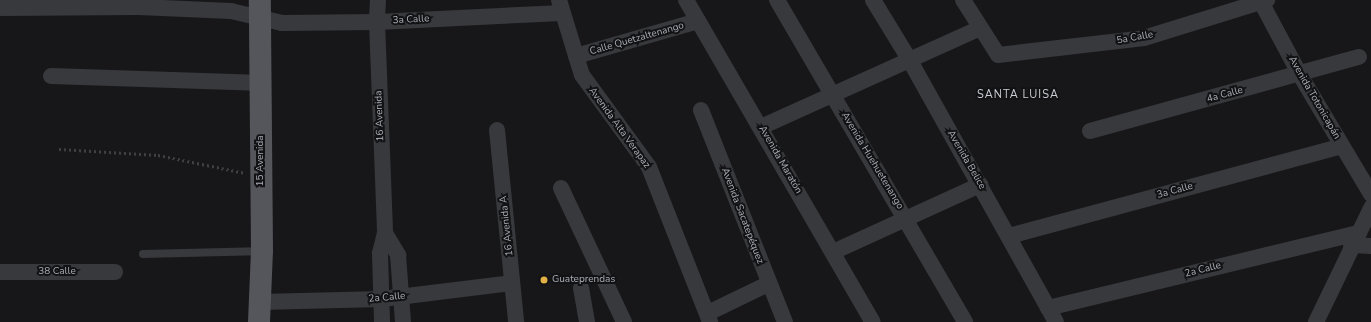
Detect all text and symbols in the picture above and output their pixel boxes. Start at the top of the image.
street label: 3a Calle [392,13,430,27]
street label: Calle Quetzaltenango [589,20,685,58]
street label: 5a Calle [1116,29,1154,47]
street label: Avenida Totonicapán [1285,54,1343,142]
street label: 4a Calle [1206,84,1244,106]
street label: Avenida Alta Verapaz [586,85,652,171]
district label: SANTA LUISA [977,88,1059,102]
street label: 16 Avenida [373,90,387,142]
street label: Avenida Huehuetenango [838,110,906,212]
street label: Avenida Maratón [756,124,804,196]
street label: Avenida Belice [944,128,988,192]
street label: 15 Avenida [255,135,267,187]
street label: Avenida Sacatepéquez [718,166,766,266]
street label: 3a Calle [1156,180,1194,202]
street label: 16 Avenida A [498,195,516,257]
street label: 2a Calle [1184,260,1222,280]
street label: 38 Calle [38,266,76,278]
place label: Guateprendas [552,274,615,286]
marker: Guateprendas [539,275,549,285]
street label: 2a Calle [368,290,406,306]

